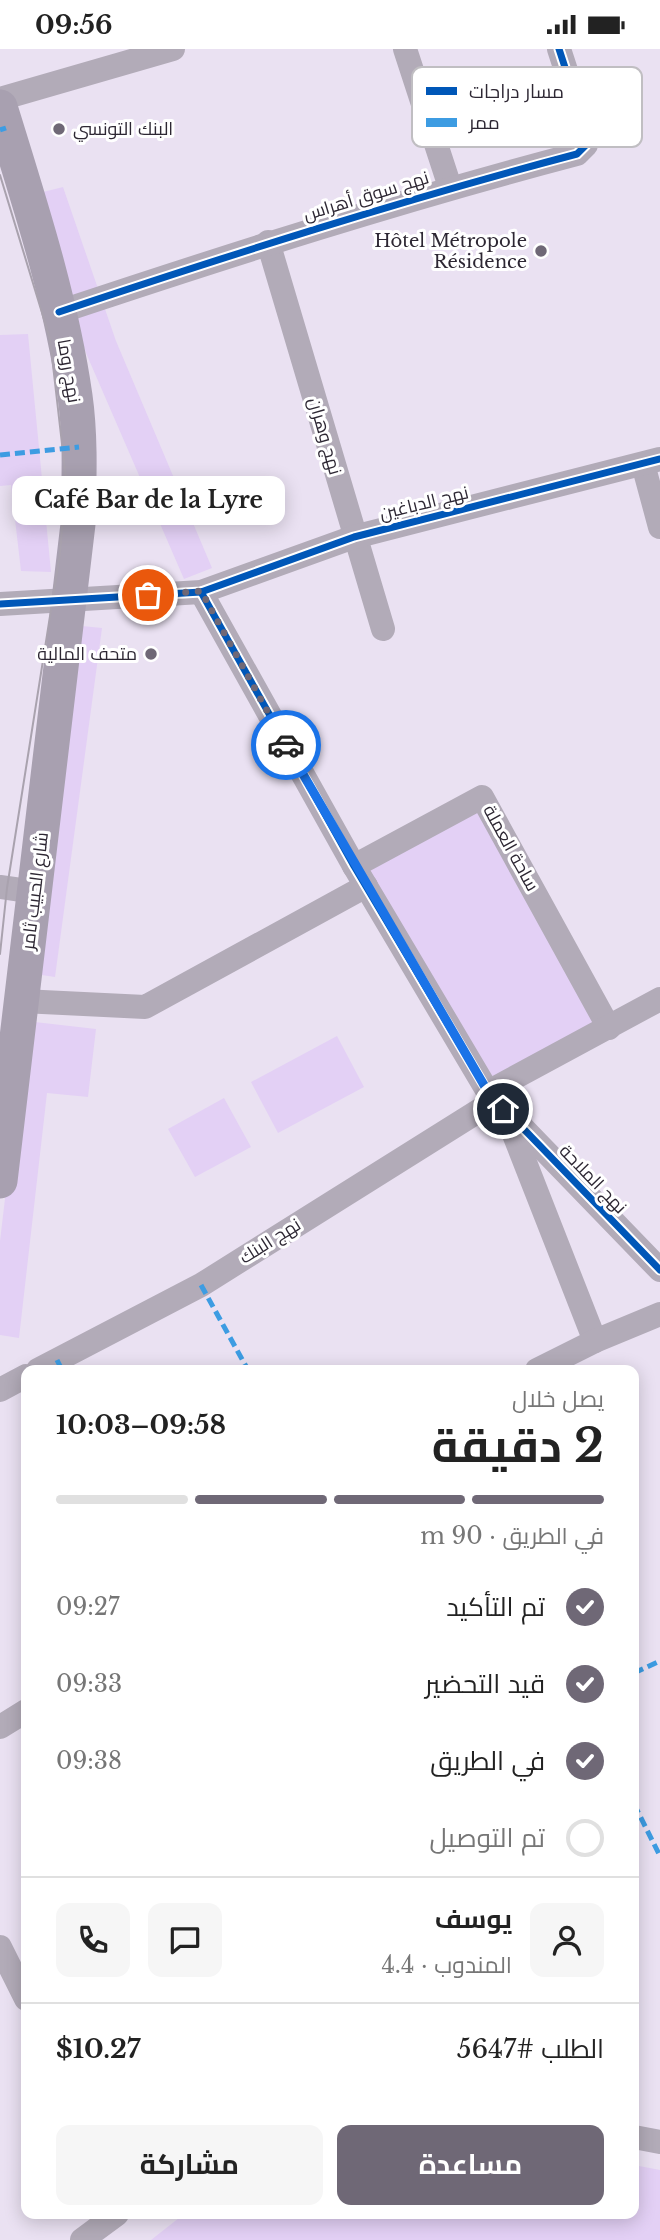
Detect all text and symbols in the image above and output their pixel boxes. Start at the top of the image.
text: 09:56 [35,9,113,41]
legend [412,67,642,147]
text: مسار دراجات [469,80,564,103]
text: ممر [468,111,500,134]
place label: البنك التونسي [73,118,173,142]
marker: البنك التونسي [51,121,67,137]
street label: نهج سوق أهراس [300,166,432,227]
place label: Hôtel Métropole Résidence [374,230,527,273]
marker: Hôtel Métropole Résidence [533,243,549,259]
street label: نهج روما [52,337,85,405]
street label: نهج وهران [303,395,347,478]
callout: Café Bar de la Lyre [11,476,284,525]
street label: نهج الدباغين [377,481,471,526]
text: Café Bar de la Lyre [34,486,263,514]
pin [118,565,178,625]
icon: bag [129,576,167,614]
place label: متحف المالية [37,643,137,665]
marker: متحف المالية [143,646,159,662]
courier [251,710,321,780]
icon: car [267,726,305,764]
street label: ساحة العملة [478,801,544,895]
street label: شارع الحبيب ثامر [17,831,54,952]
pin [473,1079,533,1139]
icon: home [484,1090,522,1128]
street label: نهج الملاحة [554,1140,631,1219]
street label: نهج البنك [235,1214,305,1269]
text: يصل خلال [512,1385,604,1413]
text: 09:58–10:03 [56,1409,226,1441]
text: 2 دقيقة [432,1417,604,1474]
text: في الطريق · 90 m [420,1522,604,1550]
icon: check [566,1588,604,1626]
text: تم التأكيد [446,1591,545,1623]
text: 09:27 [56,1593,119,1621]
icon: check [566,1665,604,1703]
text: قيد التحضير [425,1668,545,1700]
text: 09:33 [56,1670,122,1698]
icon: check [566,1742,604,1780]
text: في الطريق [430,1745,545,1777]
text: 09:38 [56,1747,122,1775]
text: تم التوصيل [430,1822,545,1854]
button: phone [56,1903,130,1977]
button: chat [148,1903,222,1977]
text: يوسف [435,1903,512,1935]
button: person [530,1903,604,1977]
text: المندوب · 4.4 [381,1951,512,1979]
text: $10.27 [56,2033,140,2065]
text: الطلب #5647 [457,2033,604,2065]
button: مشاركة [56,2125,323,2205]
button: مساعدة [337,2125,604,2205]

